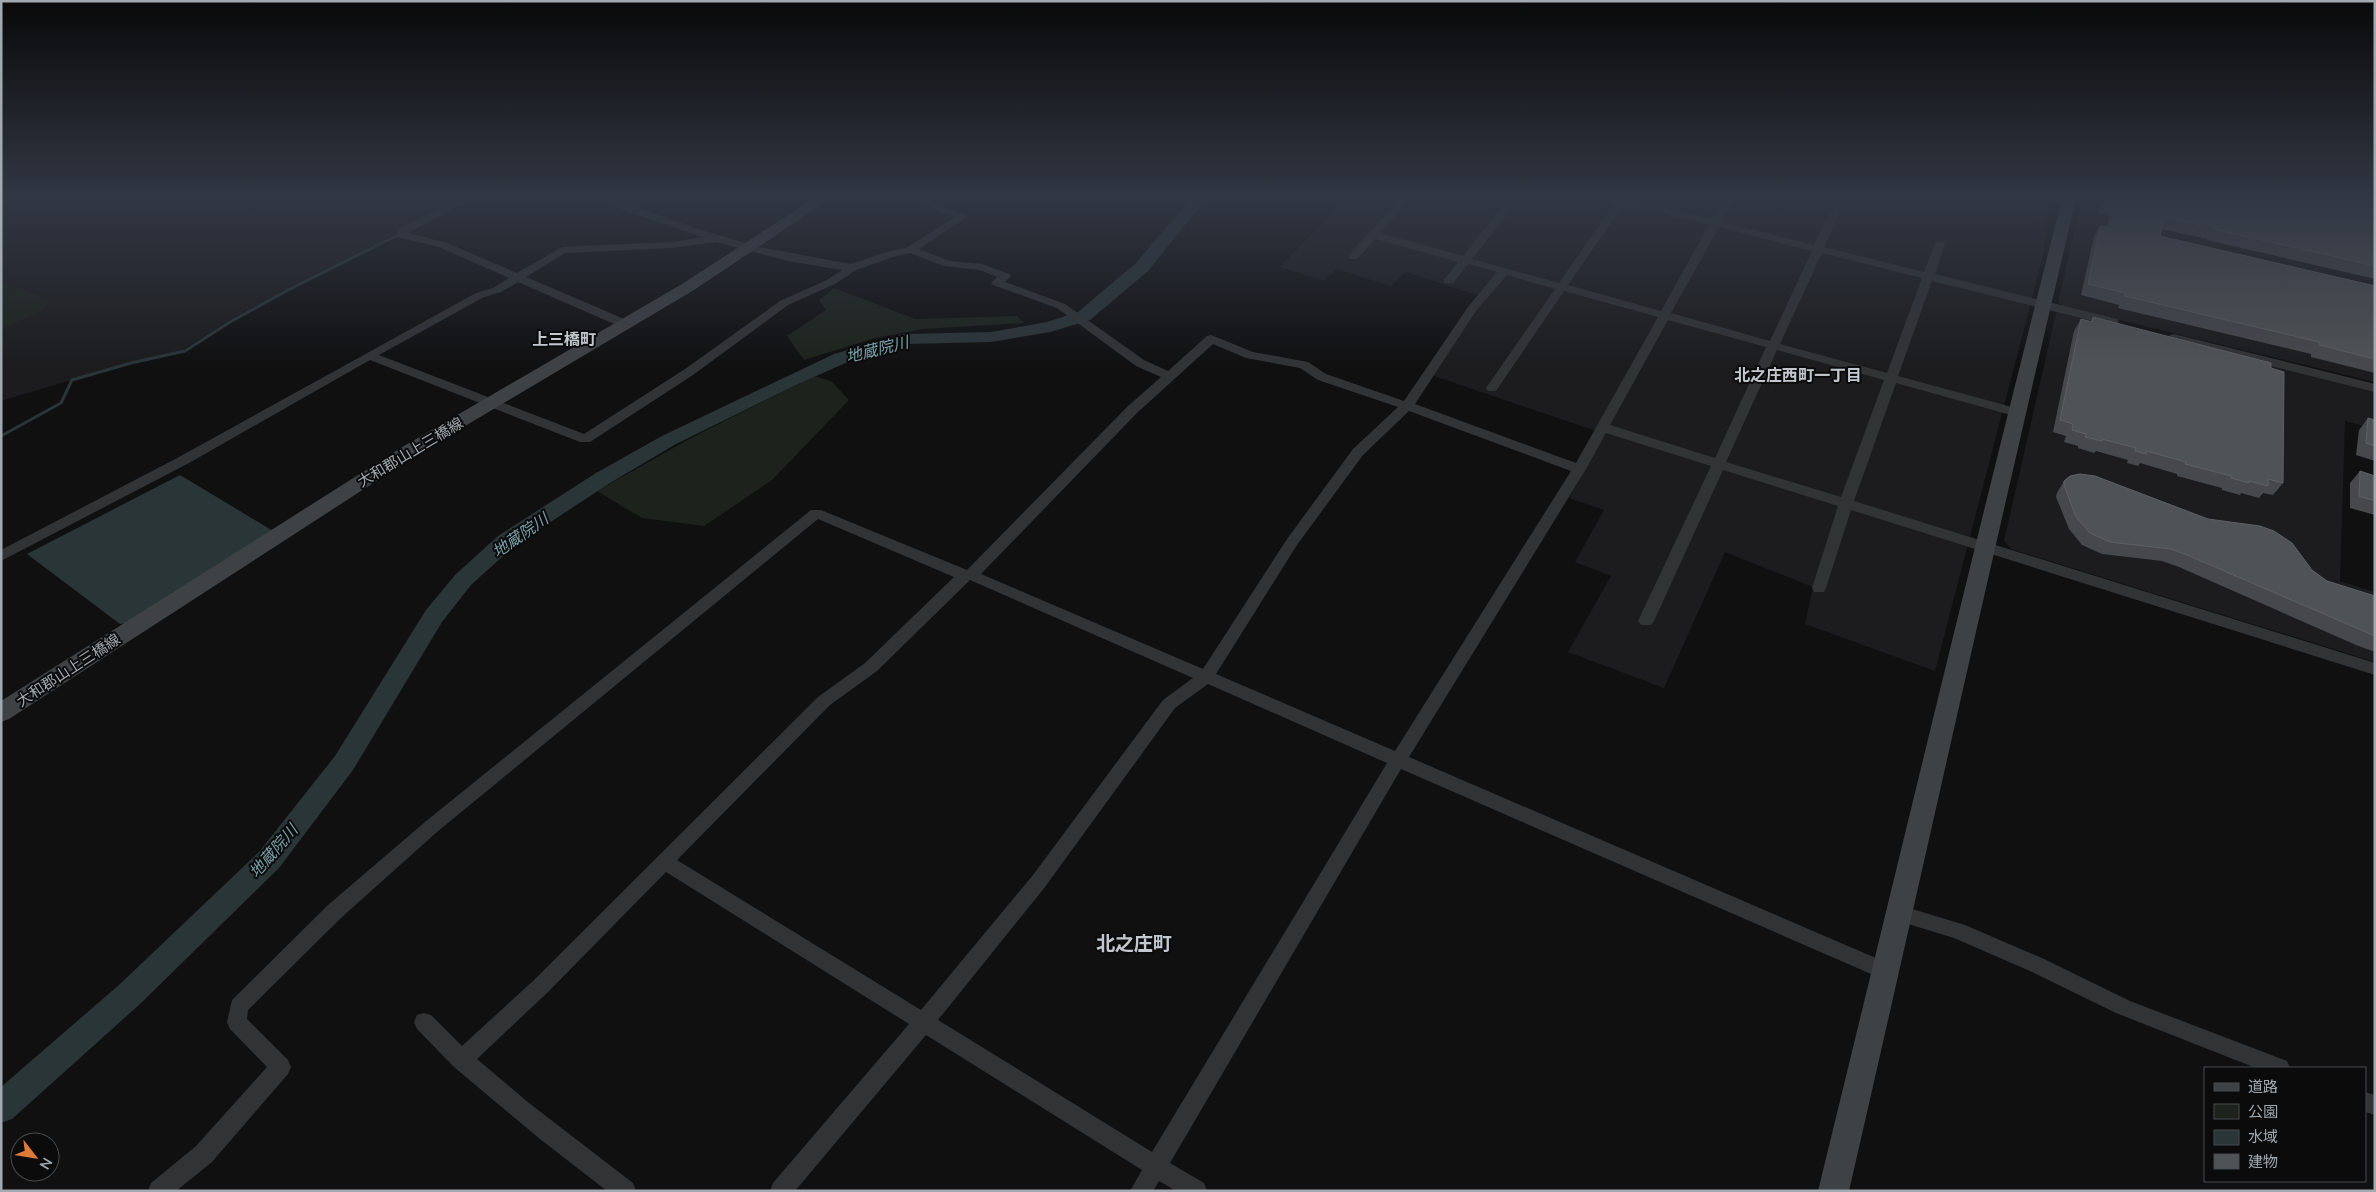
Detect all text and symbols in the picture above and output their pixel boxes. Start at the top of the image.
district label: 上三橋町 [532,329,596,349]
water label: 地蔵院川 [844,331,912,366]
district label: 北之庄西町一丁目 [1734,365,1862,385]
street label: 大和郡山上三橋線 [354,413,466,491]
water label: 地蔵院川 [488,507,554,562]
street label: 大和郡山上三橋線 [12,629,124,711]
water label: 地蔵院川 [244,819,303,882]
district label: 北之庄町 [1096,931,1172,955]
legend [2204,1067,2366,1182]
text: 道路 [2248,1077,2278,1096]
text: 公園 [2248,1102,2278,1121]
text: 水域 [2248,1127,2278,1146]
north arrow [10,1132,60,1182]
text: 建物 [2248,1152,2278,1171]
text: N [36,1155,57,1173]

